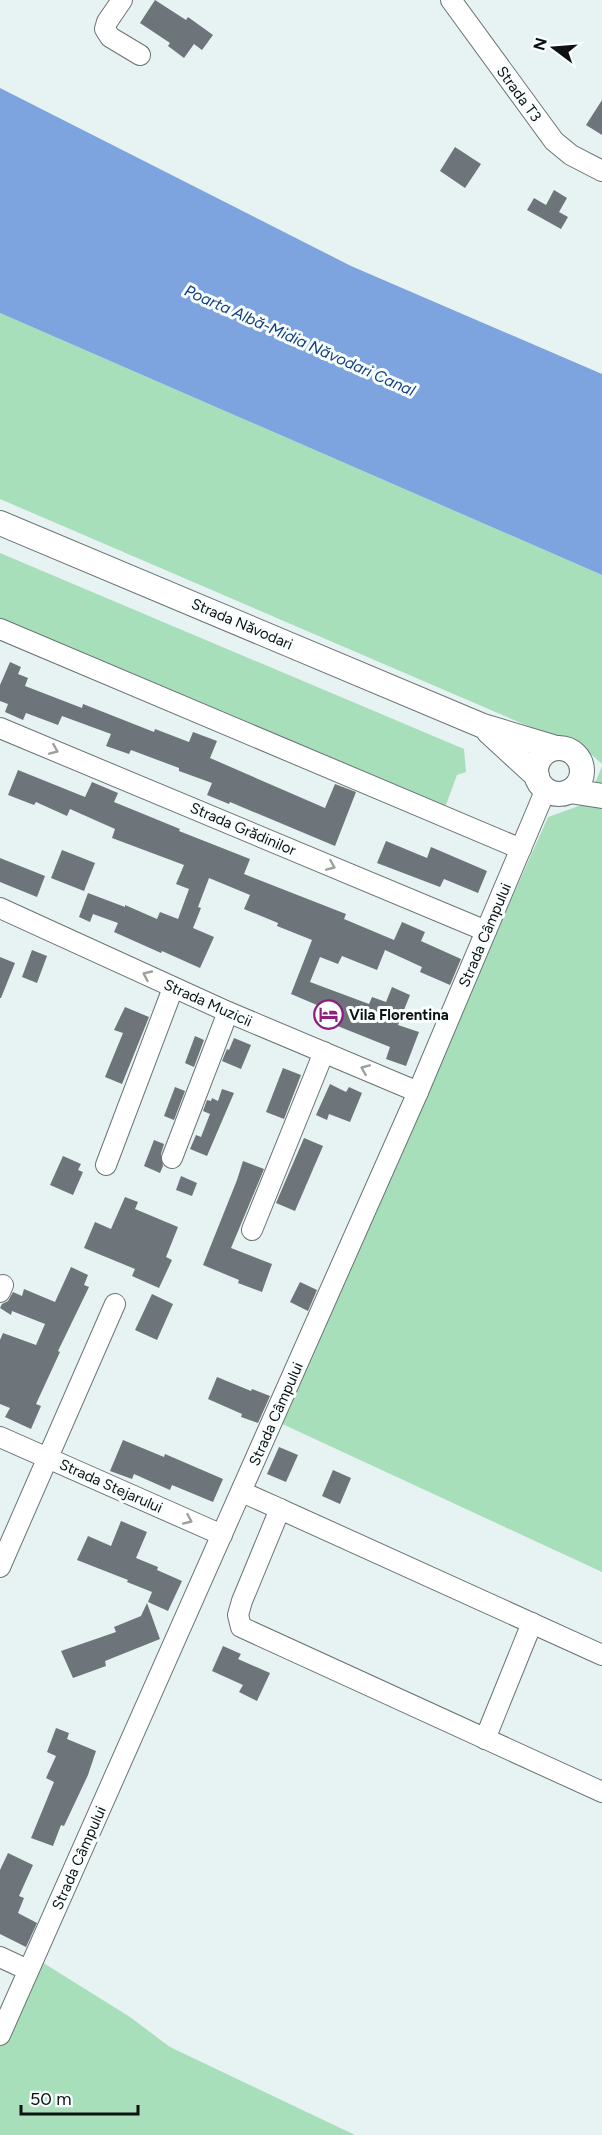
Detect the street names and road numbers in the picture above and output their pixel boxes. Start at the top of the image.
street label: Strada T3 [493,63,545,125]
street label: Strada Năvodari [189,595,295,653]
street label: Strada Grădinilor [187,799,299,859]
street label: Strada Câmpului [455,880,515,990]
street label: Strada Muzicii [161,976,255,1030]
street label: Strada Câmpului [245,1359,307,1469]
street label: Strada Stejarului [57,1455,165,1517]
street label: Strada Câmpului [48,1803,110,1913]

